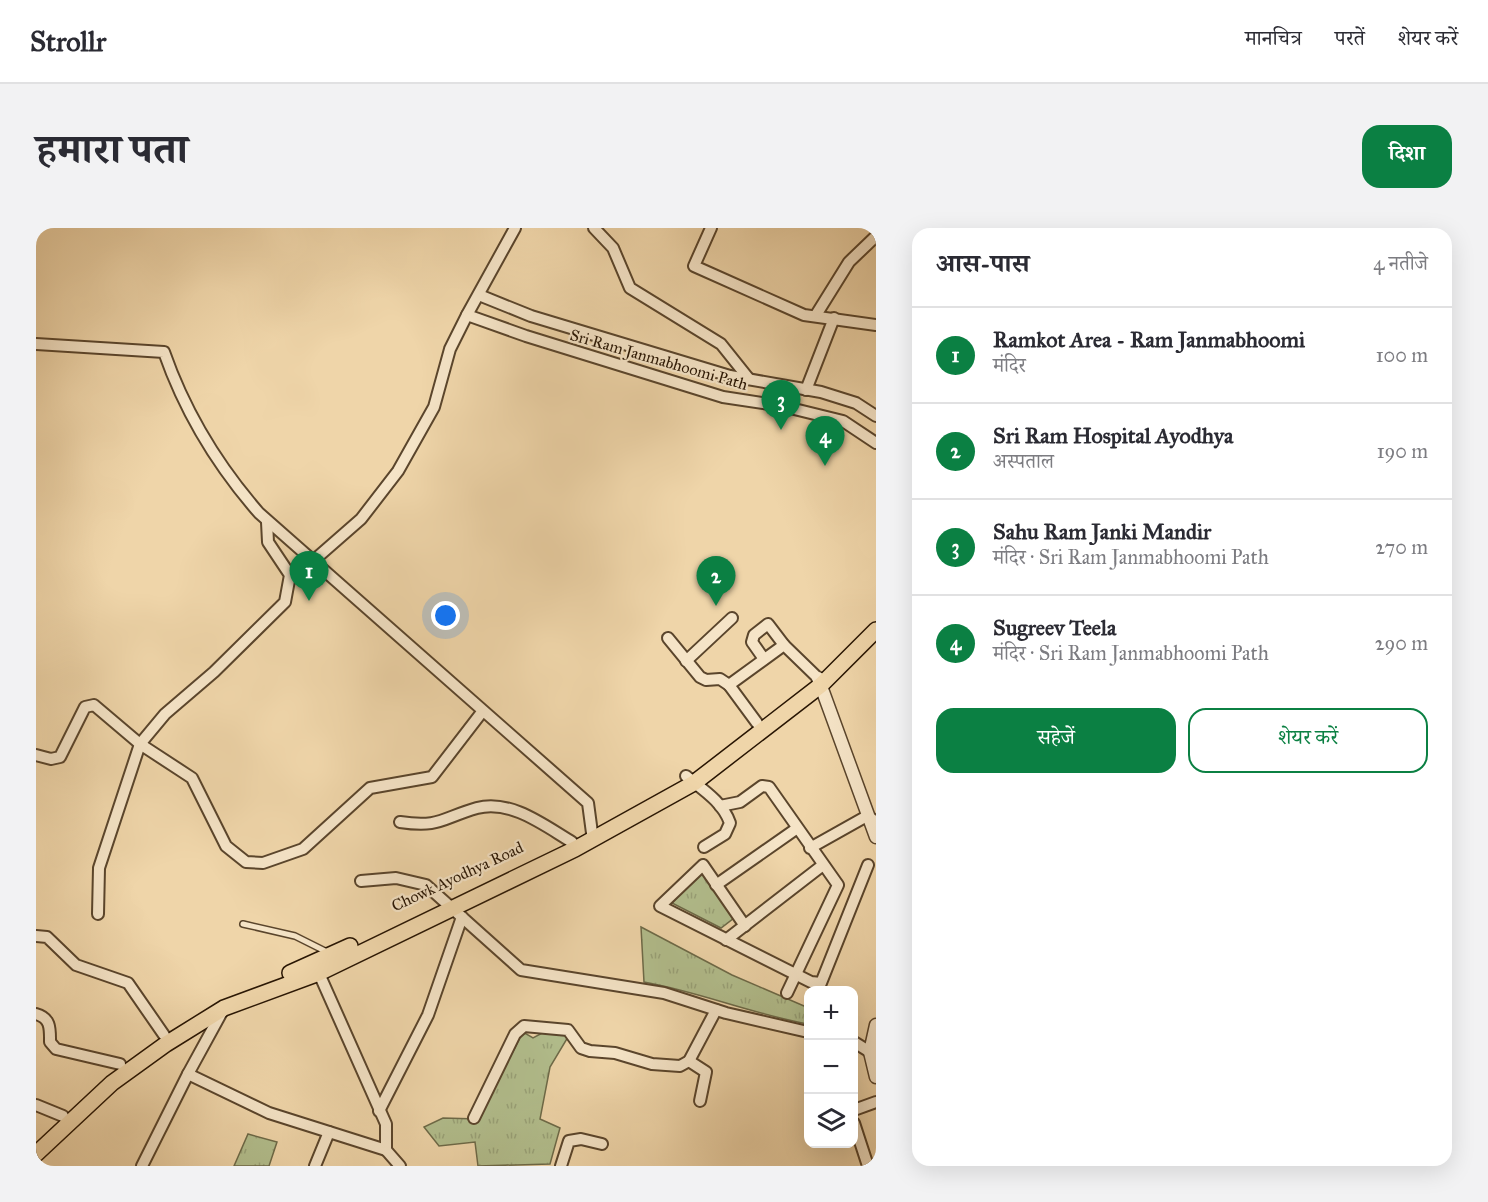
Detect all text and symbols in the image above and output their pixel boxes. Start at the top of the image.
text: Strollr [30,24,106,59]
text: मानचित्र [1245,25,1302,51]
text: परतें [1335,25,1365,51]
text: शेयर करें [1398,25,1458,51]
text: हमारा पता [36,123,188,175]
button: दिशा [1362,125,1452,188]
text: आस-पास [936,247,1029,279]
text: 4 नतीजे [1373,251,1428,275]
street label: Sri Ram Janmabhoomi Path [568,325,750,395]
text: Ramkot Area - Ram Janmabhoomi [993,326,1305,353]
text: 1 [952,343,959,367]
text: 100 m [1376,343,1428,367]
text: मंदिर [993,353,1026,377]
pin: 3 [762,380,800,430]
pin: 4 [806,416,844,466]
text: Sri Ram Hospital Ayodhya [993,422,1233,449]
text: 2 [951,439,960,463]
text: 190 m [1377,439,1428,463]
text: अस्पताल [993,449,1054,473]
text: Sahu Ram Janki Mandir [993,518,1211,545]
text: 3 [952,535,960,559]
text: 270 m [1375,535,1428,559]
text: मंदिर · Sri Ram Janmabhoomi Path [993,545,1269,569]
pin: 1 [290,552,328,601]
pin: 2 [696,556,736,606]
your location [431,601,460,630]
text: Sugreev Teela [993,614,1116,641]
text: 4 [950,631,961,655]
text: 290 m [1375,631,1428,655]
text: मंदिर · Sri Ram Janmabhoomi Path [993,641,1269,665]
button: सहेजें [936,708,1176,773]
button: शेयर करें [1188,708,1428,773]
street label: Chowk Ayodhya Road [388,838,526,915]
map controls [804,986,858,1148]
button: + [804,986,858,1040]
button: − [804,1040,858,1094]
button: layers [804,1094,858,1148]

